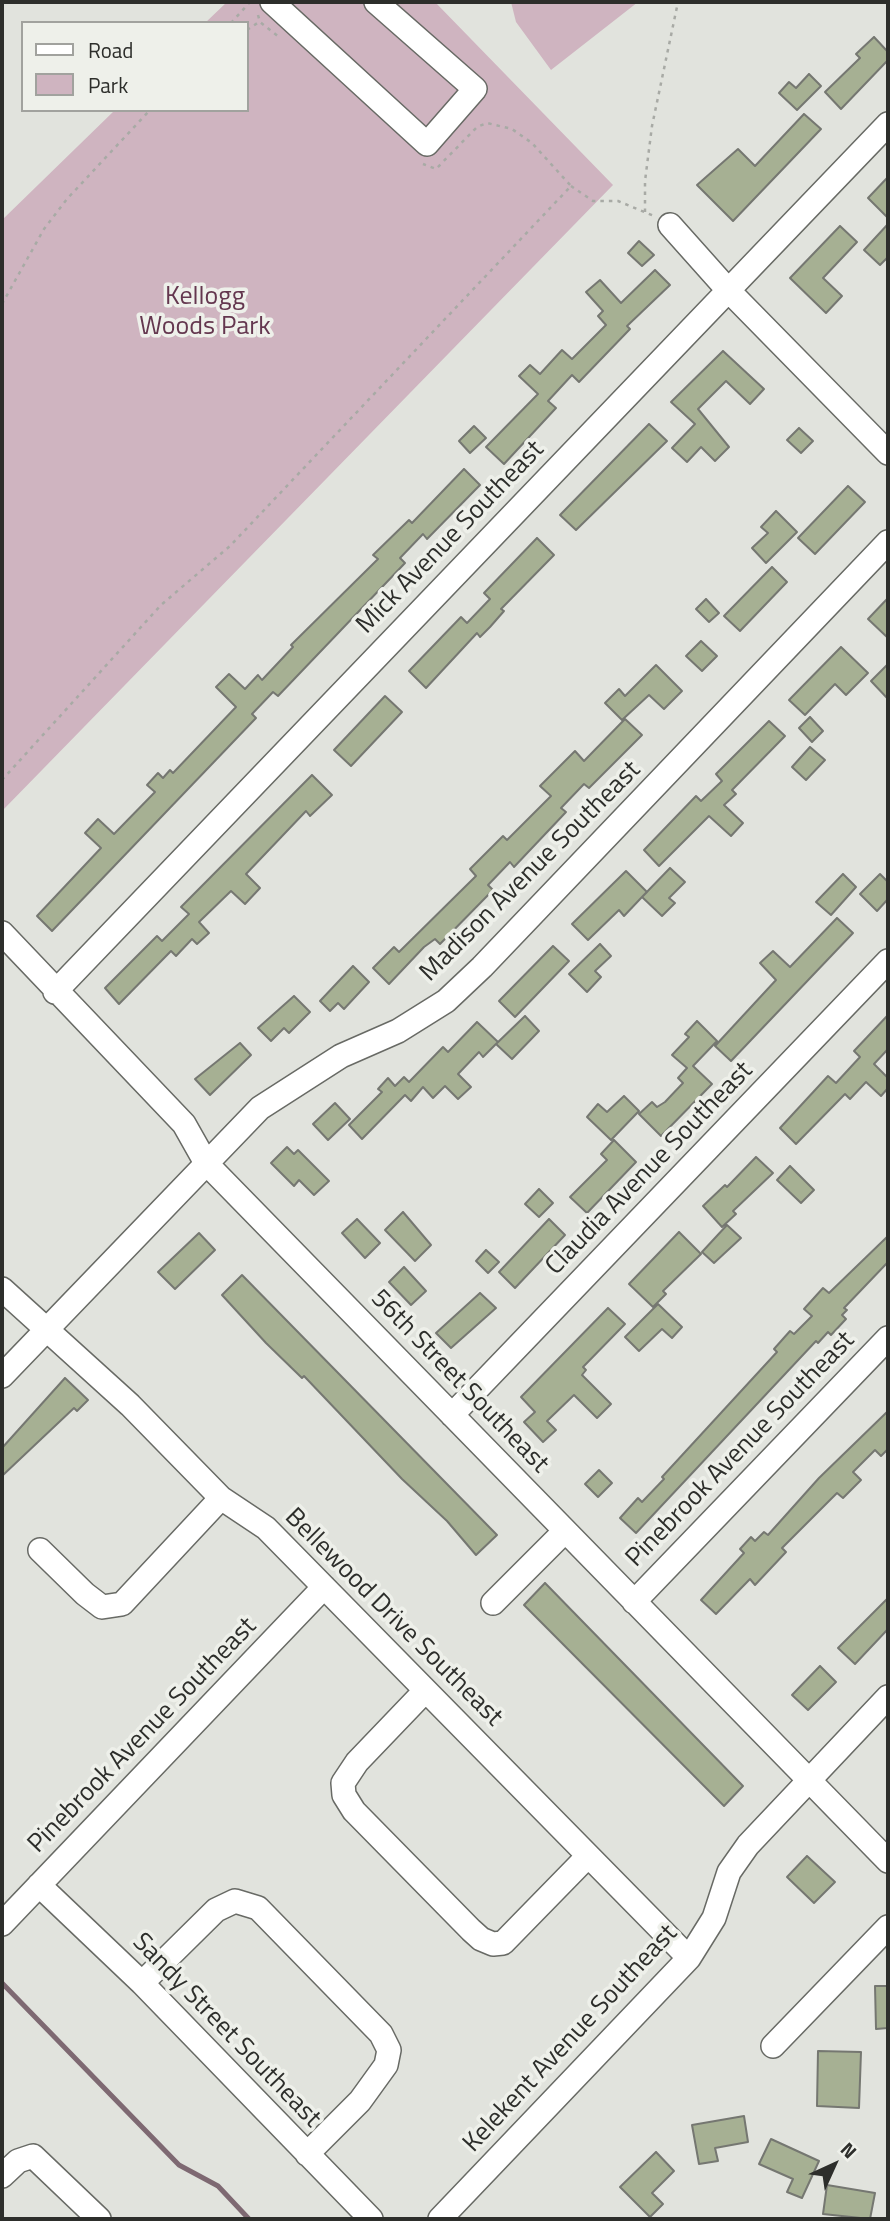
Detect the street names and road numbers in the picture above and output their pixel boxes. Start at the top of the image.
street label: Mick Avenue Southeast [351,435,551,641]
street label: Madison Avenue Southeast [414,755,648,989]
street label: Claudia Avenue Southeast [540,1056,760,1282]
street label: 56th Street Southeast [363,1284,555,1480]
street label: Pinebrook Avenue Southeast [620,1326,862,1574]
street label: Bellewood Drive Southeast [278,1503,508,1733]
street label: Pinebrook Avenue Southeast [22,1612,264,1860]
street label: Kelekent Avenue Southeast [457,1919,685,2159]
street label: Sandy Street Southeast [125,1927,327,2135]

